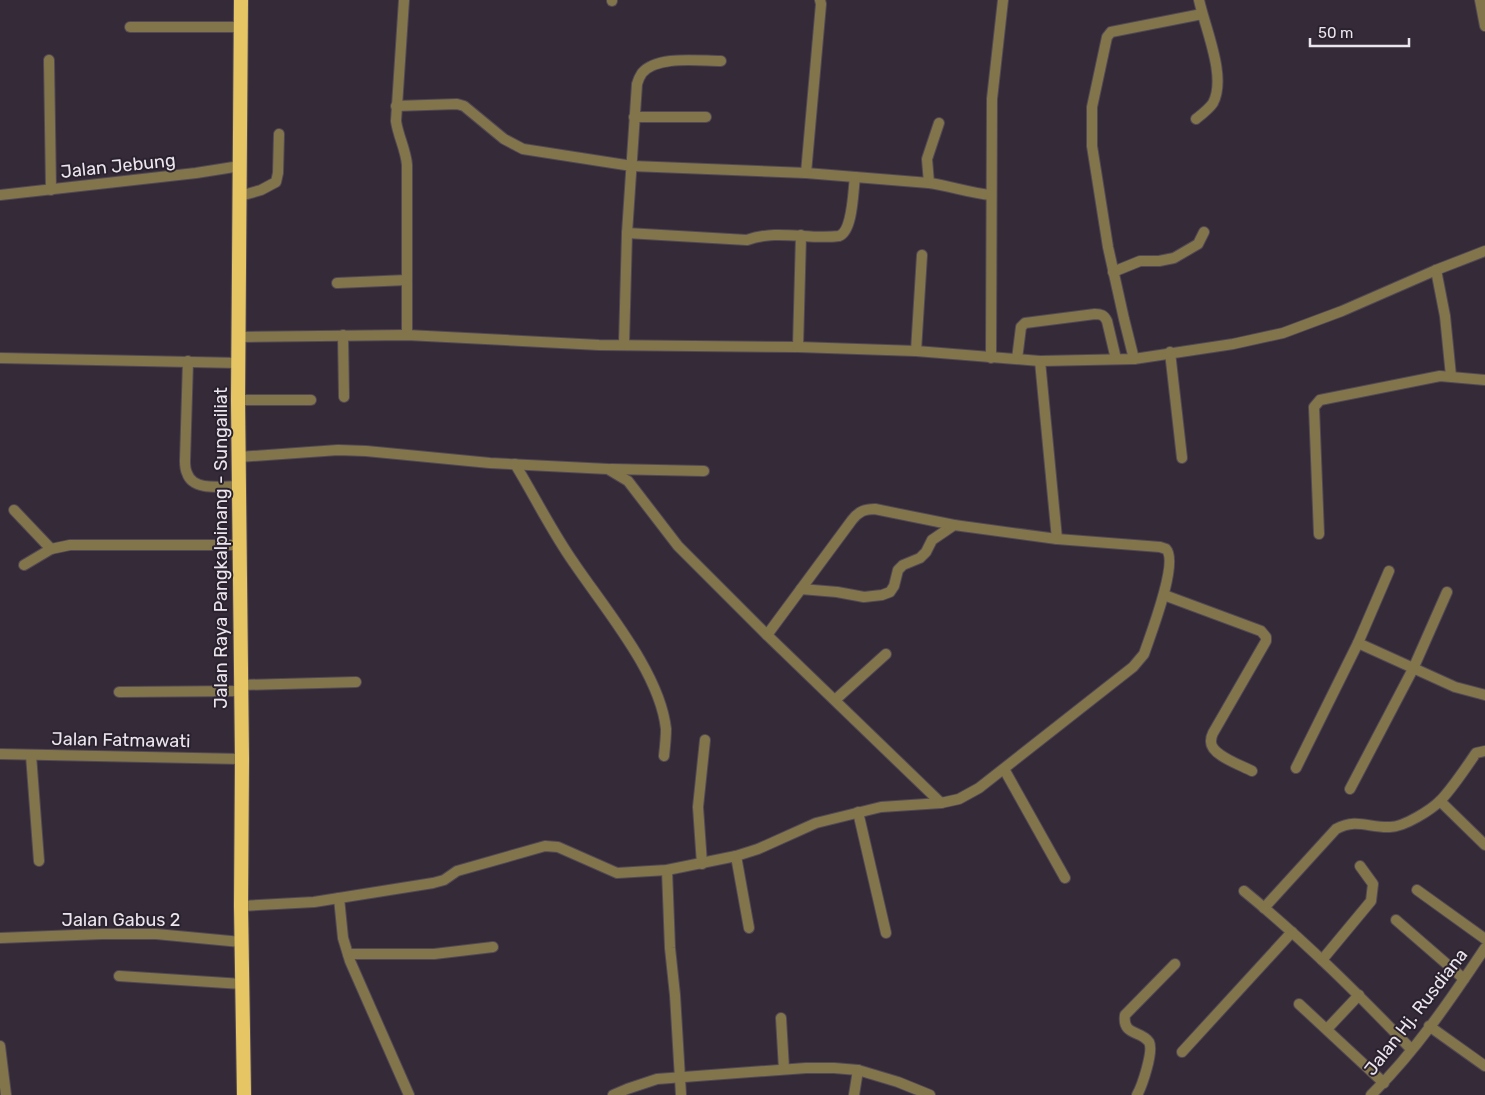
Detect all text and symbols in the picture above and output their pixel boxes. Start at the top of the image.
scale bar [1310,15,1409,47]
text: 50 m [1318,24,1353,42]
street label: Jalan Jebung [59,149,177,183]
street label: Jalan Raya Pangkalpinang - Sungailiat [210,387,232,709]
street label: Jalan Fatmawati [51,728,191,752]
street label: Jalan Gabus 2 [62,909,180,931]
street label: Jalan Hj. Rusdiana [1360,944,1472,1080]

